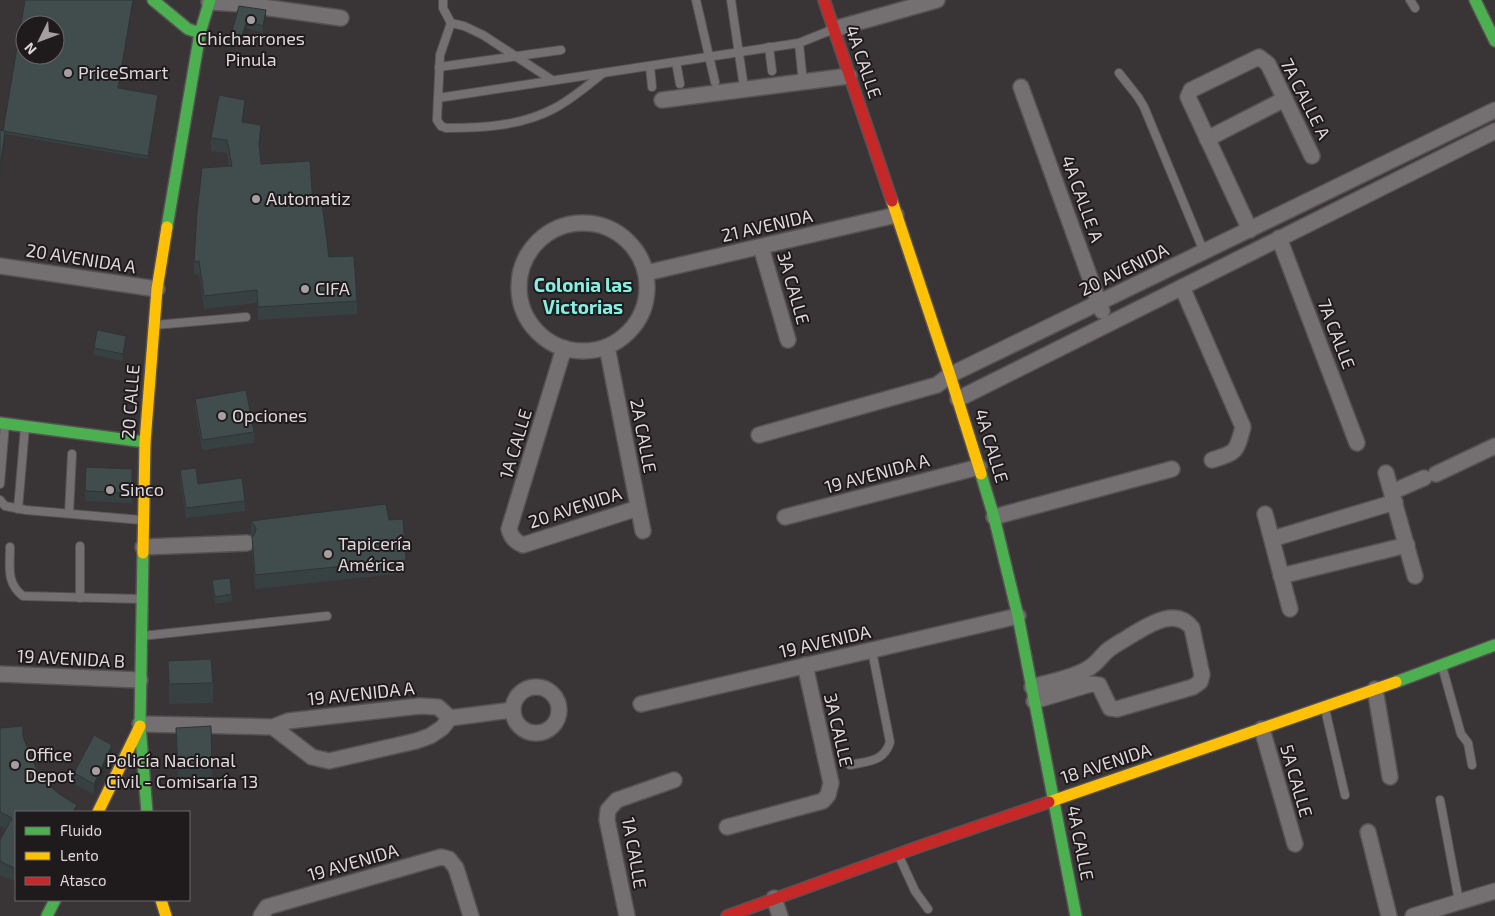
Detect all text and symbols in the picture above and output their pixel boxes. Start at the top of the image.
marker: Chicharrones Pinula [245,14,257,26]
north arrow [15,15,65,65]
street label: 4A CALLE [841,22,887,101]
place label: Chicharrones Pinula [197,27,305,70]
text: N [20,40,40,58]
street label: 7A CALLE A [1276,54,1336,144]
place label: PriceSmart [78,61,169,83]
marker: PriceSmart [62,67,74,79]
street label: 4A CALLE A [1057,152,1109,246]
place label: Automatiz [266,187,351,209]
marker: Automatiz [250,193,262,205]
street label: 21 AVENIDA [719,204,815,246]
street label: 20 AVENIDA A [25,238,138,278]
street label: 20 AVENIDA [1075,238,1173,300]
street label: 3A CALLE [773,249,815,327]
district label: Colonia las Victorias [534,273,632,318]
place label: CIFA [315,277,351,299]
marker: CIFA [299,283,311,295]
street label: 7A CALLE [1314,295,1360,372]
street label: 20 CALLE [116,364,144,440]
street label: 2A CALLE [626,397,662,475]
place label: Opciones [232,404,307,426]
street label: 1A CALLE [494,406,536,481]
street label: 4A CALLE [970,406,1014,485]
marker: Opciones [216,410,228,422]
street label: 19 AVENIDA A [822,448,932,498]
place label: Sinco [120,478,164,500]
street label: 20 AVENIDA [525,481,625,532]
marker: Sinco [104,484,116,496]
place label: Tapicería América [338,532,411,575]
marker: Tapicería América [322,548,334,560]
street label: 19 AVENIDA [777,620,873,662]
street label: 19 AVENIDA B [17,644,126,672]
street label: 19 AVENIDA A [306,676,416,710]
street label: 3A CALLE [820,691,858,769]
street label: 18 AVENIDA [1058,738,1154,788]
street label: 5A CALLE [1276,742,1318,820]
place label: Office Depot [25,743,74,786]
place label: Policía Nacional Civil - Comisaría 13 [106,749,258,792]
marker: Office Depot [9,759,21,771]
marker: Policía Nacional Civil - Comisaría 13 [90,765,102,777]
street label: 4A CALLE [1063,803,1099,882]
legend [15,811,190,901]
street label: 1A CALLE [618,815,652,890]
text: Fluido [60,821,102,839]
street label: 19 AVENIDA [305,838,401,885]
text: Lento [60,846,99,864]
text: Atasco [60,871,106,889]

